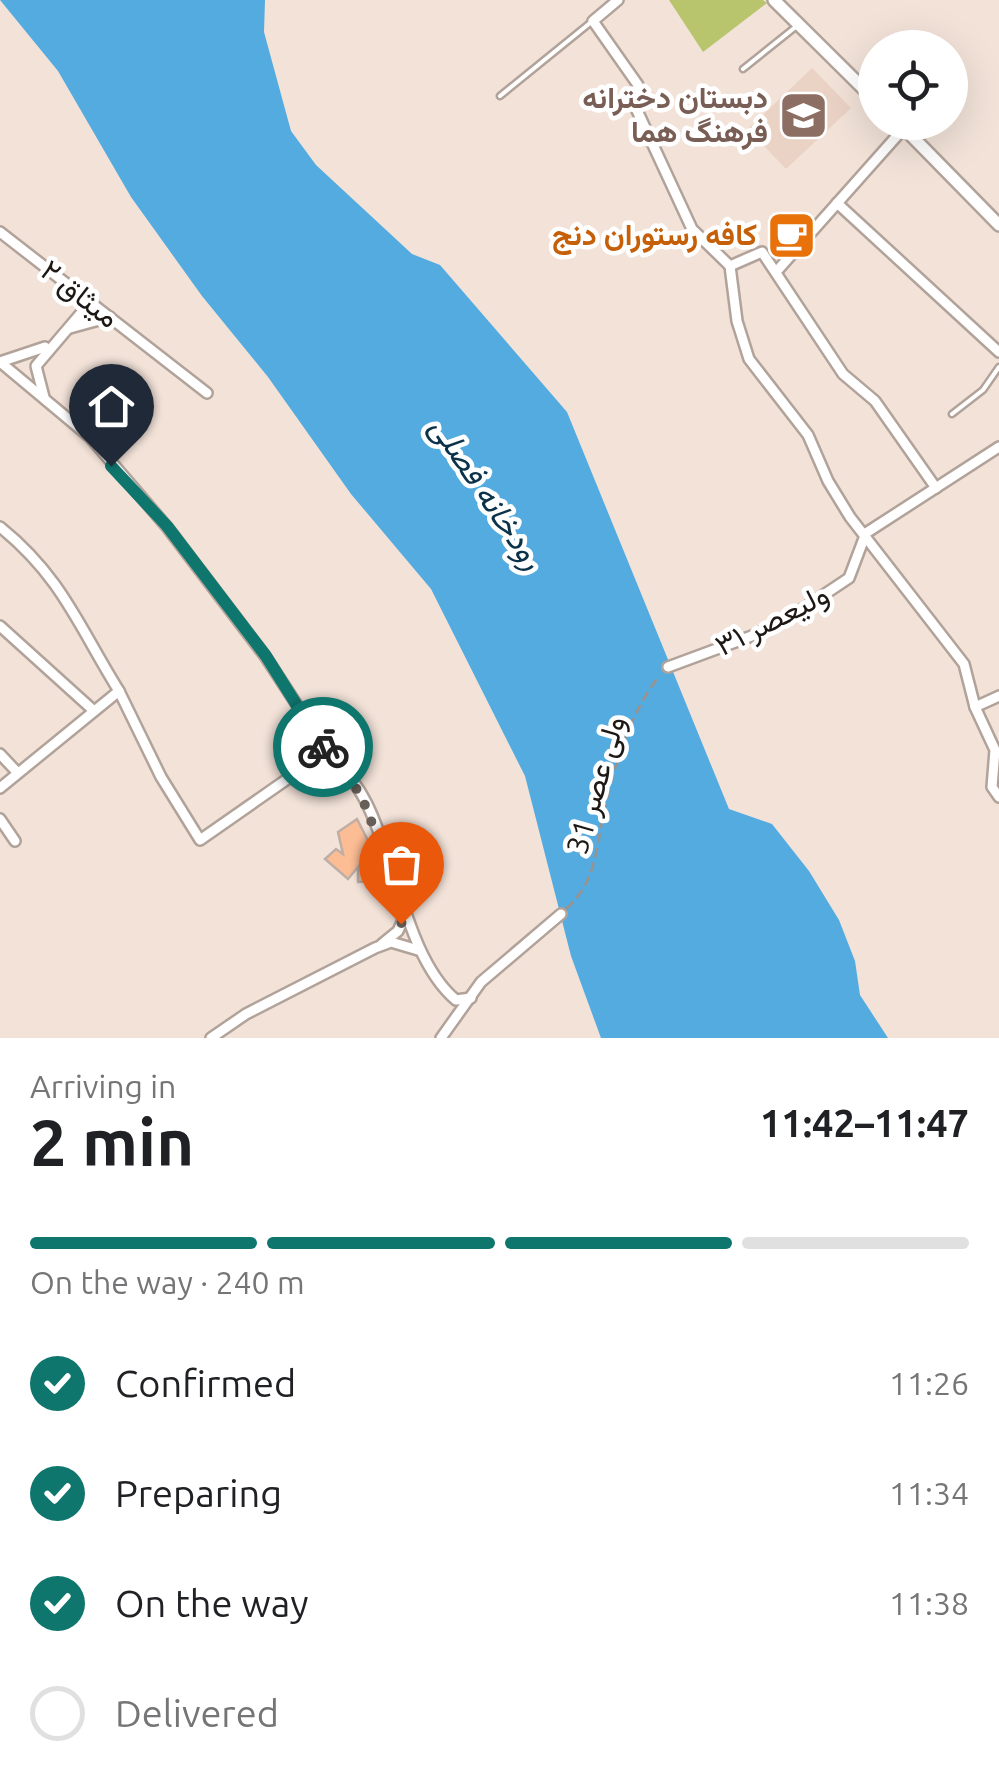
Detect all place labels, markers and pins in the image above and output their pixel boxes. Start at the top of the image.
place label: دبستان دخترانه فرهنگ هما [582,80,768,150]
school or university icon: دبستان دخترانه فرهنگ هما [777,89,829,141]
cafe icon: کافه رستوران دنج [766,209,818,261]
place label: کافه رستوران دنج [552,217,757,255]
pin [69,364,154,467]
pin [359,822,444,925]

